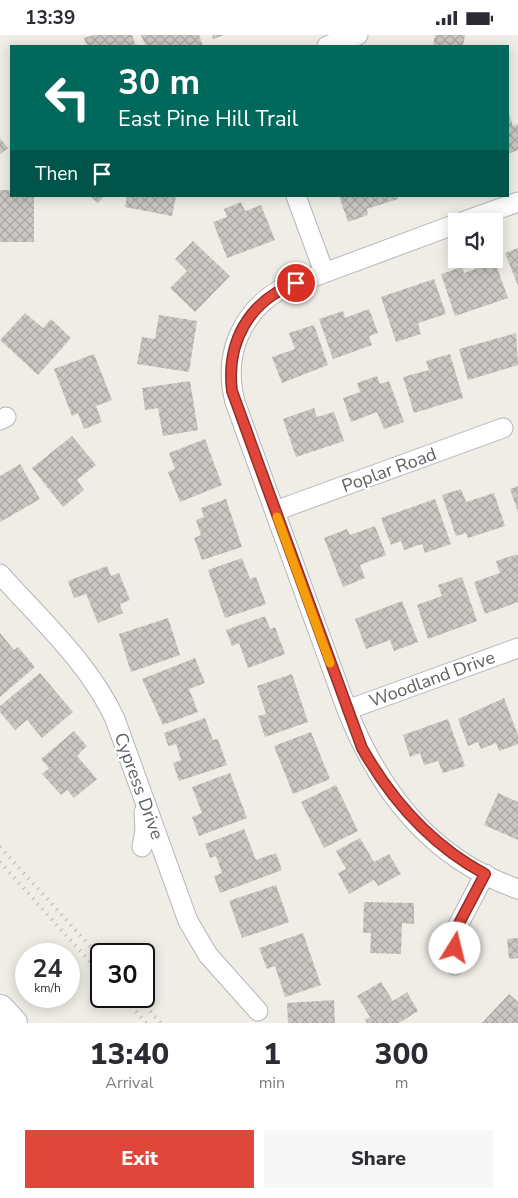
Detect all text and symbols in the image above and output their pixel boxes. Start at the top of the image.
text: 13:39 [25,5,75,31]
text: 30 m [118,59,200,106]
icon: left [35,65,100,130]
text: East Pine Hill Trail [118,104,298,134]
icon: arrive [88,160,116,188]
text: Then [35,161,78,187]
map controls [448,213,503,268]
button: sound [448,213,503,268]
pin [275,262,317,304]
icon: arrive [282,269,310,297]
street label: Poplar Road [338,442,440,498]
street label: Woodland Drive [366,645,498,713]
street label: Cypress Drive [109,729,169,843]
position arrow [428,921,480,973]
speed limit sign: 30 [90,943,155,1008]
text: 24 [32,952,63,986]
text: km/h [34,980,61,996]
text: 13:40 [89,1034,169,1075]
text: 1 [263,1034,281,1075]
text: 300 [375,1034,429,1075]
text: Arrival [105,1072,153,1094]
text: min [259,1072,285,1094]
text: m [395,1072,408,1094]
button: Exit [25,1130,254,1188]
button: Share [264,1130,493,1188]

